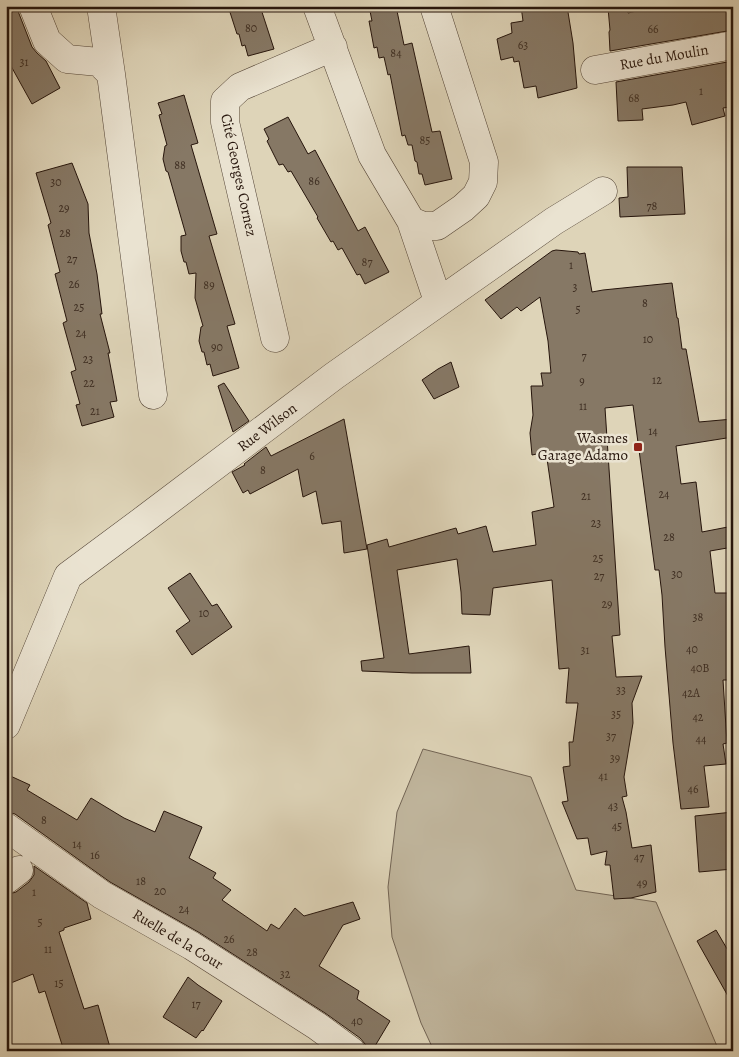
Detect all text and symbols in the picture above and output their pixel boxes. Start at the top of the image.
house number: 80 [245,20,257,36]
house number: 66 [647,21,659,37]
house number: 63 [518,37,528,53]
street label: Rue du Moulin [618,39,710,75]
house number: 84 [390,45,402,61]
house number: 31 [19,54,29,70]
house number: 1 [699,83,703,99]
house number: 68 [628,90,640,106]
street label: Cité Georges Cornez [216,112,262,238]
house number: 85 [420,132,430,148]
house number: 88 [174,157,186,173]
house number: 86 [308,173,320,189]
house number: 30 [50,174,62,190]
house number: 78 [647,198,658,214]
house number: 29 [58,200,70,216]
house number: 28 [59,225,71,241]
house number: 27 [67,251,78,267]
house number: 87 [362,254,373,270]
house number: 1 [569,257,573,273]
house number: 26 [68,276,80,292]
house number: 89 [203,277,215,293]
house number: 3 [573,279,578,295]
house number: 8 [642,295,648,311]
house number: 25 [74,299,84,315]
house number: 5 [575,301,581,317]
house number: 24 [75,325,87,341]
house number: 10 [643,331,653,347]
house number: 90 [211,339,223,355]
house number: 7 [581,348,587,364]
house number: 23 [83,351,93,367]
house number: 12 [652,372,662,388]
house number: 9 [579,373,585,389]
house number: 22 [83,375,95,391]
street label: Rue Wilson [233,398,301,456]
house number: 11 [579,398,587,414]
house number: 21 [90,403,100,419]
house number: 14 [648,423,658,439]
place label: Wasmes Garage Adamo [538,428,628,465]
marker: Wasmes Garage Adamo [632,441,644,453]
house number: 6 [309,448,315,464]
house number: 8 [260,462,266,478]
house number: 24 [658,486,670,502]
house number: 21 [581,488,591,504]
house number: 23 [591,515,601,531]
house number: 28 [663,529,675,545]
house number: 25 [593,550,603,566]
house number: 30 [671,566,683,582]
house number: 27 [594,568,605,584]
house number: 29 [601,596,613,612]
house number: 10 [199,605,209,621]
house number: 38 [693,609,704,625]
house number: 40 [686,641,698,657]
house number: 31 [580,642,590,658]
house number: 40B [691,660,710,676]
house number: 33 [616,682,626,698]
house number: 42A [682,685,701,701]
house number: 35 [611,706,621,722]
house number: 42 [692,709,704,725]
house number: 37 [606,728,617,744]
house number: 44 [696,731,707,747]
house number: 39 [610,750,620,766]
house number: 41 [598,768,608,784]
house number: 46 [688,781,699,797]
house number: 43 [608,798,618,814]
house number: 8 [41,812,47,828]
house number: 45 [612,818,622,834]
house number: 14 [72,836,82,852]
house number: 16 [90,847,100,863]
house number: 47 [634,849,645,865]
house number: 18 [136,873,146,889]
house number: 49 [637,875,647,891]
house number: 20 [154,883,166,899]
house number: 1 [32,884,36,900]
house number: 24 [178,901,190,917]
street label: Ruelle de la Cour [129,904,227,974]
house number: 5 [37,914,43,930]
house number: 26 [223,931,235,947]
house number: 11 [44,941,52,957]
house number: 28 [246,944,258,960]
house number: 32 [280,966,291,982]
house number: 15 [54,975,64,991]
house number: 17 [191,996,202,1012]
house number: 40 [351,1013,363,1029]

